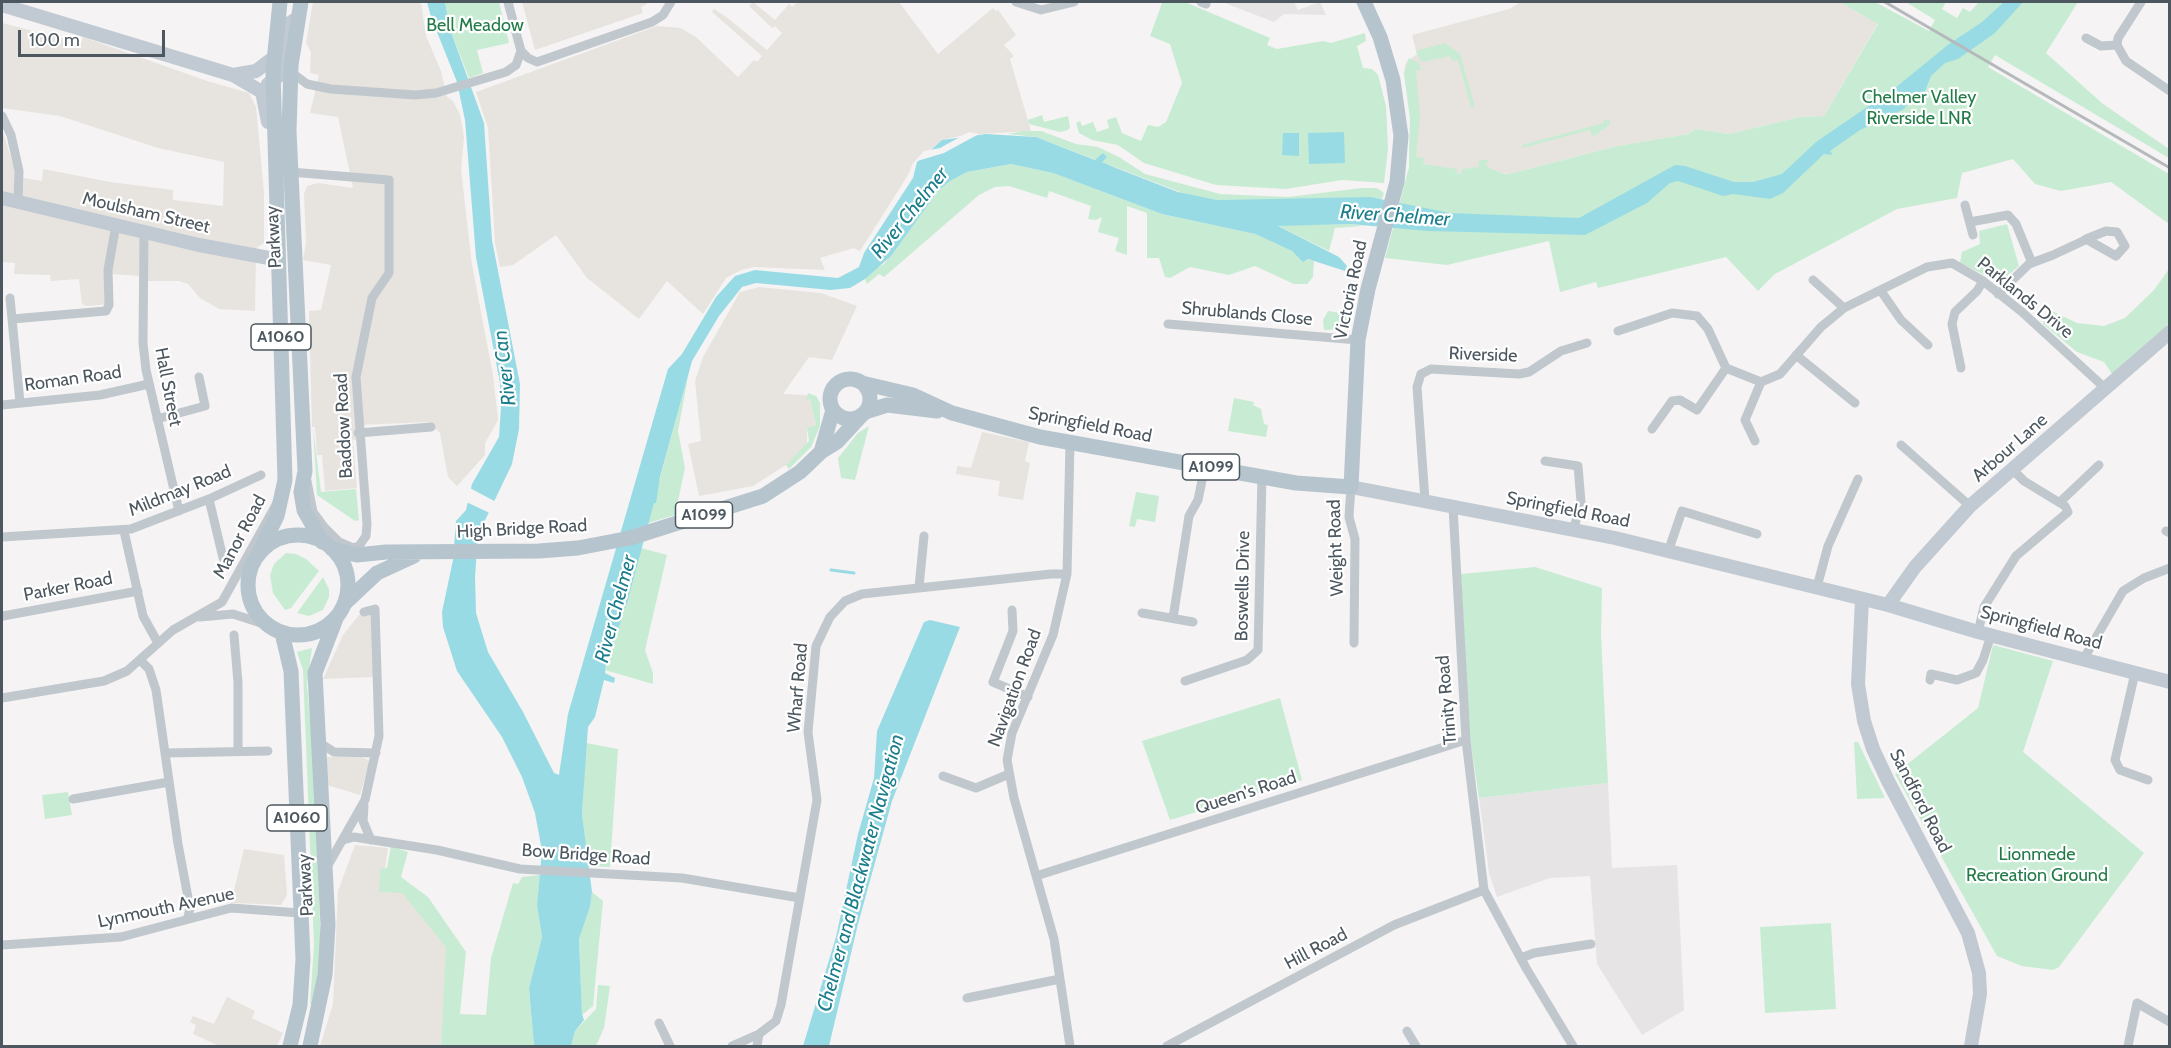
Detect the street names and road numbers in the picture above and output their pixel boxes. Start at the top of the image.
street label: Moulsham Street [80,188,212,238]
street label: Parkway [262,205,286,269]
street label: Victoria Road [1330,238,1372,342]
street label: Parklands Drive [1973,253,2077,343]
street label: Shrublands Close [1181,298,1313,330]
road number: A1060 [251,324,311,350]
street label: Riverside [1448,343,1518,367]
street label: Hall Street [150,346,186,428]
street label: Roman Road [23,361,123,397]
street label: Baddow Road [330,373,358,479]
street label: Springfield Road [1026,402,1154,448]
street label: Arbour Lane [1968,409,2052,487]
road number: A1099 [1182,454,1240,480]
street label: Mildmay Road [126,461,234,521]
street label: Springfield Road [1504,487,1632,533]
street label: Manor Road [209,491,271,583]
street label: Weight Road [1324,499,1348,597]
road number: A1099 [676,502,732,528]
street label: High Bridge Road [456,515,588,543]
street label: Boswells Drive [1231,530,1255,642]
street label: Parker Road [22,568,114,606]
street label: Springfield Road [1978,601,2104,655]
street label: Navigation Road [984,626,1046,750]
street label: Wharf Road [783,642,813,734]
street label: Trinity Road [1432,654,1462,746]
street label: Sandford Road [1885,746,1955,856]
street label: Queen's Road [1193,767,1299,819]
road number: A1060 [267,805,327,831]
street label: Bow Bridge Road [521,840,651,870]
street label: Parkway [294,853,318,917]
street label: Lynmouth Avenue [96,883,236,933]
street label: Hill Road [1281,924,1351,974]

